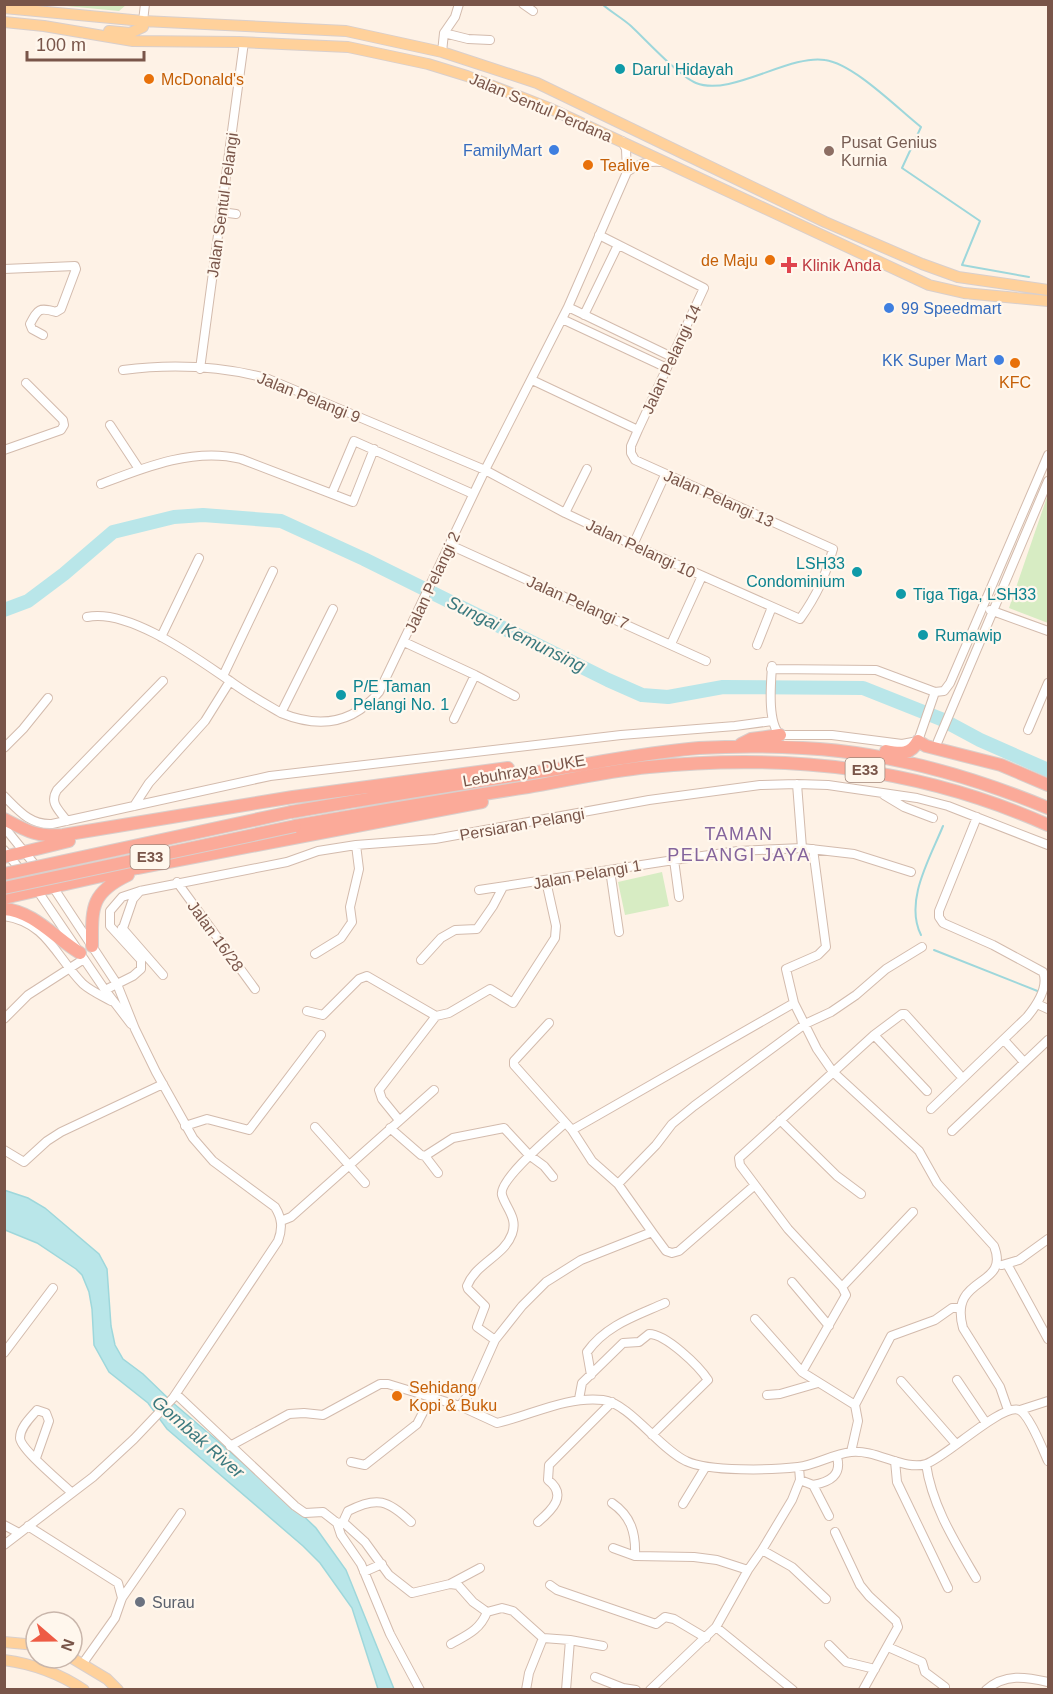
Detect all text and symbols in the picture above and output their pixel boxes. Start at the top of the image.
scale bar [27,24,144,62]
text: 100 m [36,35,86,55]
place label: Darul Hidayah [632,61,733,78]
marker: Darul Hidayah [613,62,627,76]
street label: Jalan Sentul Perdana [467,70,615,145]
place label: McDonald's [161,71,244,88]
marker: McDonald's [142,72,156,86]
street label: Jalan Sentul Pelangi [204,132,241,278]
place label: Pusat Genius Kurnia [841,134,937,169]
place label: FamilyMart [463,142,543,159]
marker: FamilyMart [547,143,561,157]
marker: Pusat Genius Kurnia [822,144,836,158]
place label: Tealive [600,157,650,174]
marker: Tealive [581,158,595,172]
place label: de Maju [701,252,758,269]
marker: de Maju [763,253,777,267]
marker: Klinik Anda [780,256,798,274]
place label: Klinik Anda [802,257,881,274]
place label: 99 Speedmart [901,300,1002,317]
marker: 99 Speedmart [882,301,896,315]
street label: Jalan Pelangi 14 [639,302,704,416]
place label: KK Super Mart [882,352,988,369]
marker: KK Super Mart [992,353,1006,367]
marker: KFC [1008,356,1022,370]
street label: Jalan Pelangi 9 [255,369,363,426]
place label: KFC [999,374,1031,391]
street label: Jalan Pelangi 13 [661,467,776,530]
street label: Jalan Pelangi 10 [584,516,698,581]
street label: Jalan Pelangi 2 [402,529,463,635]
place label: LSH33 Condominium [746,555,845,590]
marker: LSH33 Condominium [850,565,864,579]
street label: Jalan Pelangi 7 [524,572,631,633]
place label: Tiga Tiga, LSH33 [913,586,1036,603]
marker: Tiga Tiga, LSH33 [894,587,908,601]
water label: Sungai Kemunsing [444,592,588,676]
place label: Rumawip [935,627,1002,644]
marker: Rumawip [916,628,930,642]
place label: P/E Taman Pelangi No. 1 [353,678,449,713]
marker: P/E Taman Pelangi No. 1 [334,688,348,702]
street label: Lebuhraya DUKE [461,751,587,790]
road number: E33 [846,758,884,782]
street label: Persiaran Pelangi [458,805,586,844]
district label: TAMAN PELANGI JAYA [667,824,811,865]
road number: E33 [130,845,170,869]
street label: Jalan Pelangi 1 [532,857,643,892]
street label: Jalan 16/28 [184,898,247,975]
place label: Sehidang Kopi & Buku [409,1379,497,1414]
marker: Sehidang Kopi & Buku [390,1389,404,1403]
water label: Gombak River [148,1392,249,1483]
place label: Surau [152,1594,195,1611]
marker: Surau [133,1595,147,1609]
north arrow [24,1610,84,1670]
text: N [58,1637,78,1653]

